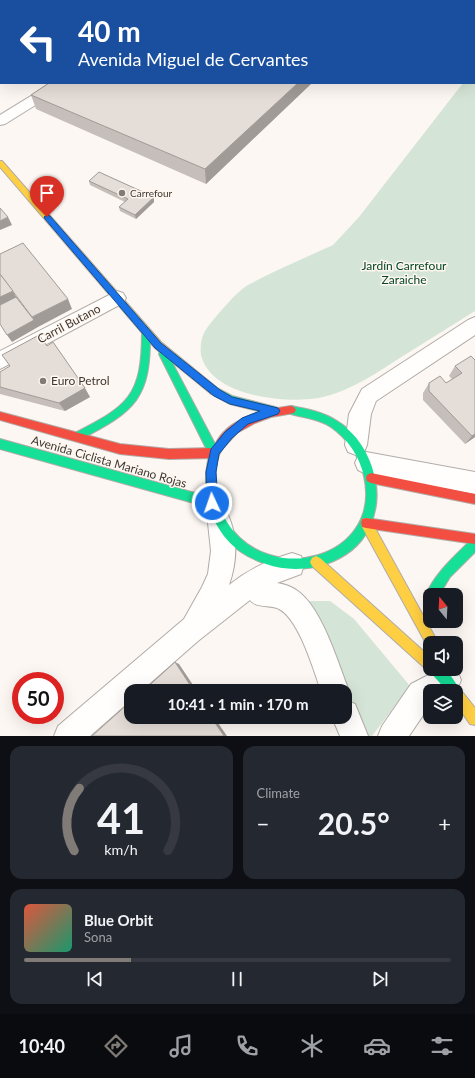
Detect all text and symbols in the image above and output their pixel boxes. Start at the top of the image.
text: 40 m [78,14,141,48]
icon: left [12,16,64,68]
text: Avenida Miguel de Cervantes [78,48,308,70]
pin [30,176,64,217]
icon: arrive [36,182,58,204]
place label: Carrefour [130,187,173,199]
marker: Carrefour [117,188,127,198]
park label: Jardín Carrefour Zaraiche [362,258,447,287]
street label: Carril Butano [35,301,103,347]
place label: Euro Petrol [51,373,110,388]
marker: Euro Petrol [38,376,48,386]
street label: Avenida Ciclista Mariano Rojas [30,432,189,491]
position arrow [191,482,233,524]
north arrow [423,588,463,628]
map controls [423,588,463,724]
button: sound [423,636,463,676]
speed limit sign: 50 [12,672,64,724]
button: layers [423,684,463,724]
text: 10:41 · 1 min · 170 m [168,695,308,713]
text: Climate [257,785,300,801]
text: 41 [97,792,145,842]
text: 20.5° [318,805,390,841]
text: − [257,810,269,837]
text: + [438,810,451,837]
text: km/h [105,840,138,857]
text: Blue Orbit [84,911,153,929]
text: Sona [84,929,112,945]
icon: previous [84,968,106,990]
icon: pause [226,968,248,990]
icon: next [369,968,391,990]
icon: directions [102,1032,130,1060]
icon: music [167,1032,195,1060]
icon: phone [233,1032,261,1060]
icon: climate [298,1032,326,1060]
icon: car [363,1032,391,1060]
icon: filters [428,1032,456,1060]
text: 10:40 [19,1035,65,1057]

